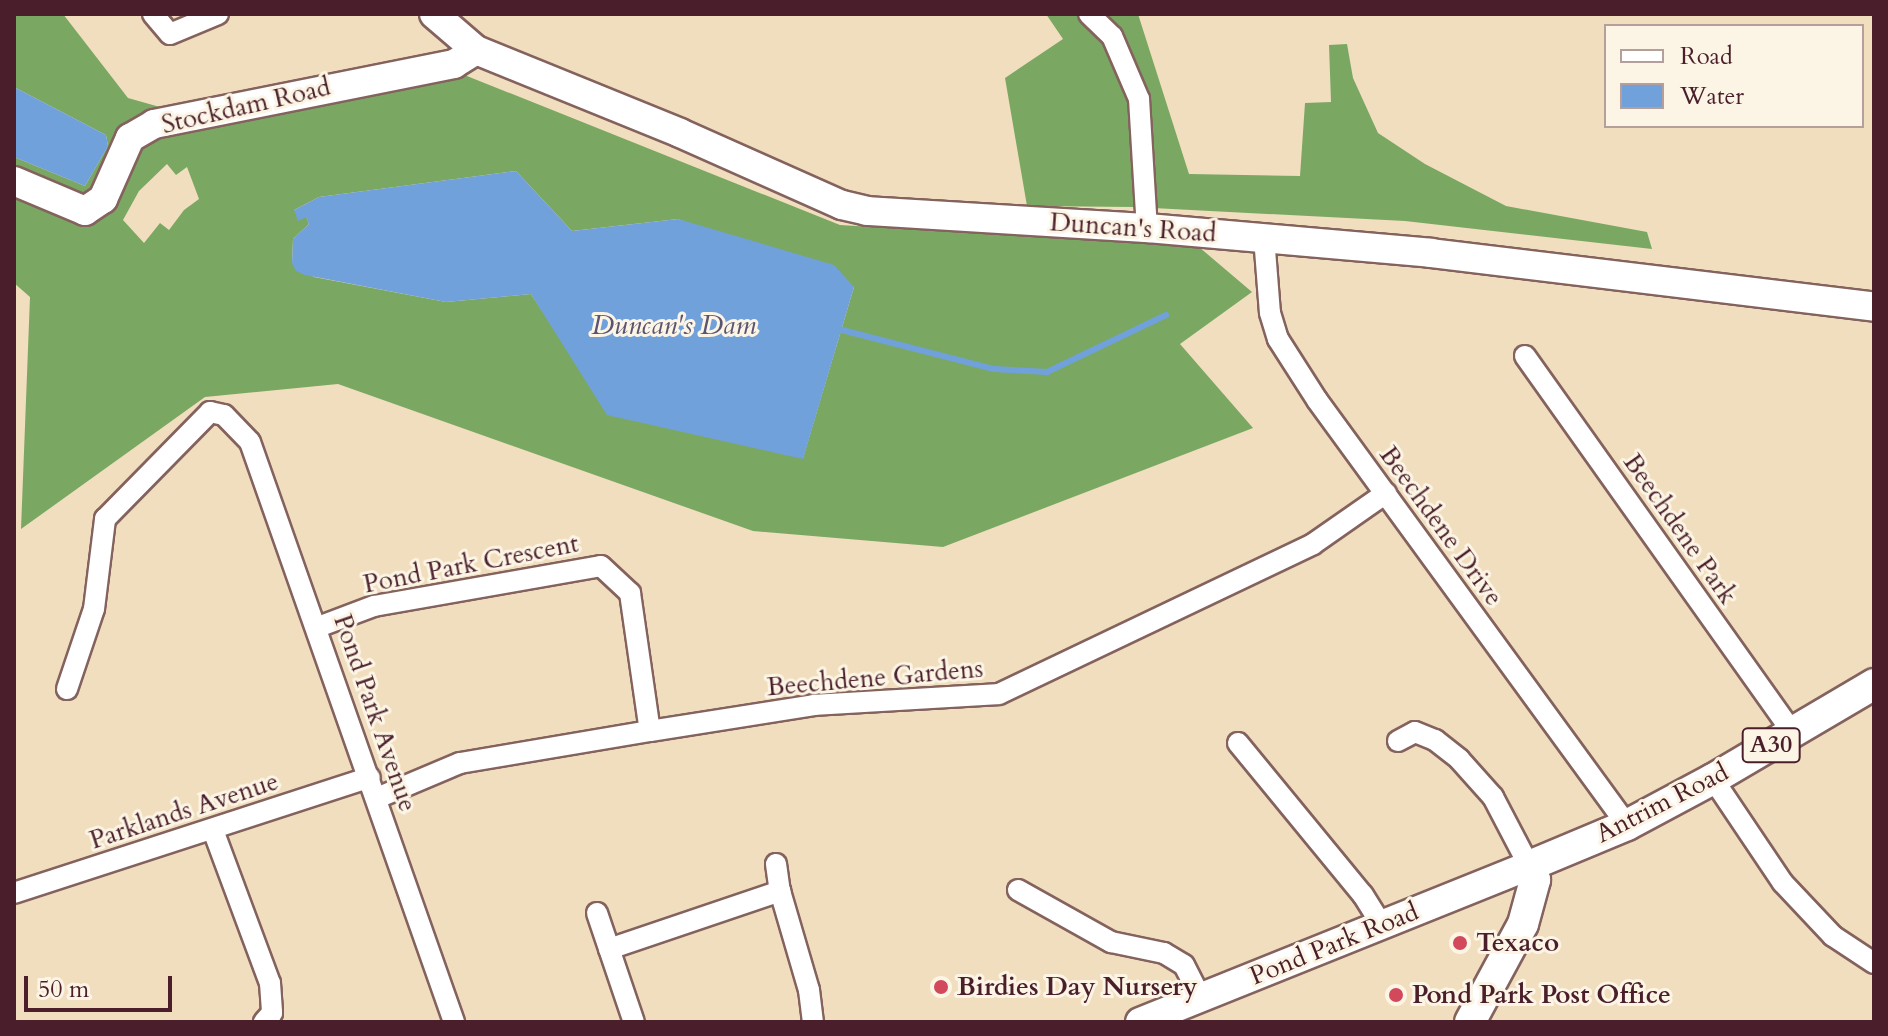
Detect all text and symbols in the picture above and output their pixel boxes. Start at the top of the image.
legend [1604,24,1864,128]
text: Road [1680,40,1733,73]
street label: Stockdam Road [159,71,333,141]
text: Water [1680,80,1744,113]
street label: Duncan's Road [1049,207,1217,249]
water label: Duncan's Dam [591,308,757,342]
street label: Beechdene Drive [1373,440,1509,612]
street label: Beechdene Park [1617,448,1743,610]
street label: Pond Park Crescent [361,528,581,600]
street label: Pond Park Avenue [327,610,423,816]
street label: Beechdene Gardens [766,653,984,703]
road number: A30 [1741,725,1801,765]
street label: Antrim Road [1591,756,1733,850]
street label: Parklands Avenue [86,766,282,856]
street label: Pond Park Road [1245,896,1423,992]
place label: Texaco [1476,927,1559,959]
marker: Texaco [1451,934,1469,952]
scale bar [28,960,176,1010]
place label: Birdies Day Nursery [957,971,1197,1003]
text: 50 m [38,973,89,1006]
marker: Birdies Day Nursery [932,978,950,996]
place label: Pond Park Post Office [1412,979,1671,1011]
marker: Pond Park Post Office [1387,986,1405,1004]

